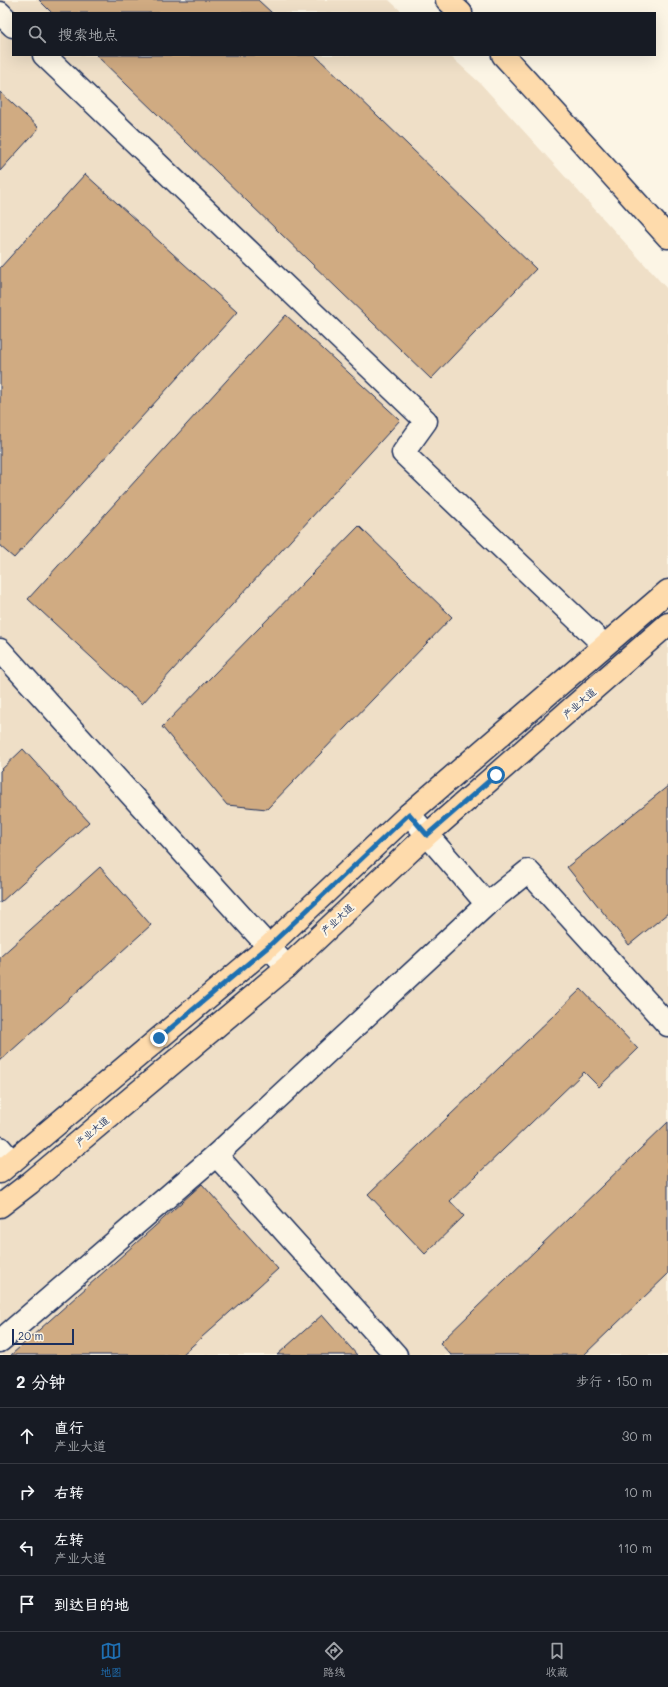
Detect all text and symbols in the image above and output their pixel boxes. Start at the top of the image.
search box [12,12,656,56]
icon: search [26,23,48,45]
text: 搜索地点 [58,24,118,44]
street label: 产业大道 [559,685,599,721]
route start [487,766,505,784]
street label: 产业大道 [318,900,356,938]
route end [150,1029,168,1047]
street label: 产业大道 [72,1113,112,1149]
scale bar [12,1327,74,1346]
text: 20 m [18,1328,43,1343]
text: 2 分钟 [16,1370,66,1392]
text: 步行 · 150 m [576,1372,652,1389]
text: 直行 [54,1417,84,1437]
icon: ahead [16,1425,38,1447]
text: 30 m [622,1427,652,1444]
text: 产业大道 [54,1437,106,1454]
icon: right [16,1481,38,1503]
text: 右转 [54,1482,84,1502]
text: 10 m [624,1483,652,1500]
text: 左转 [54,1529,84,1549]
icon: left [16,1537,38,1559]
text: 110 m [618,1539,652,1556]
text: 产业大道 [54,1549,106,1566]
icon: arrive [16,1593,38,1615]
text: 到达目的地 [54,1594,129,1614]
tab: 地图 [100,1640,122,1679]
tab: 路线 [323,1640,345,1679]
tab: 收藏 [546,1640,568,1679]

